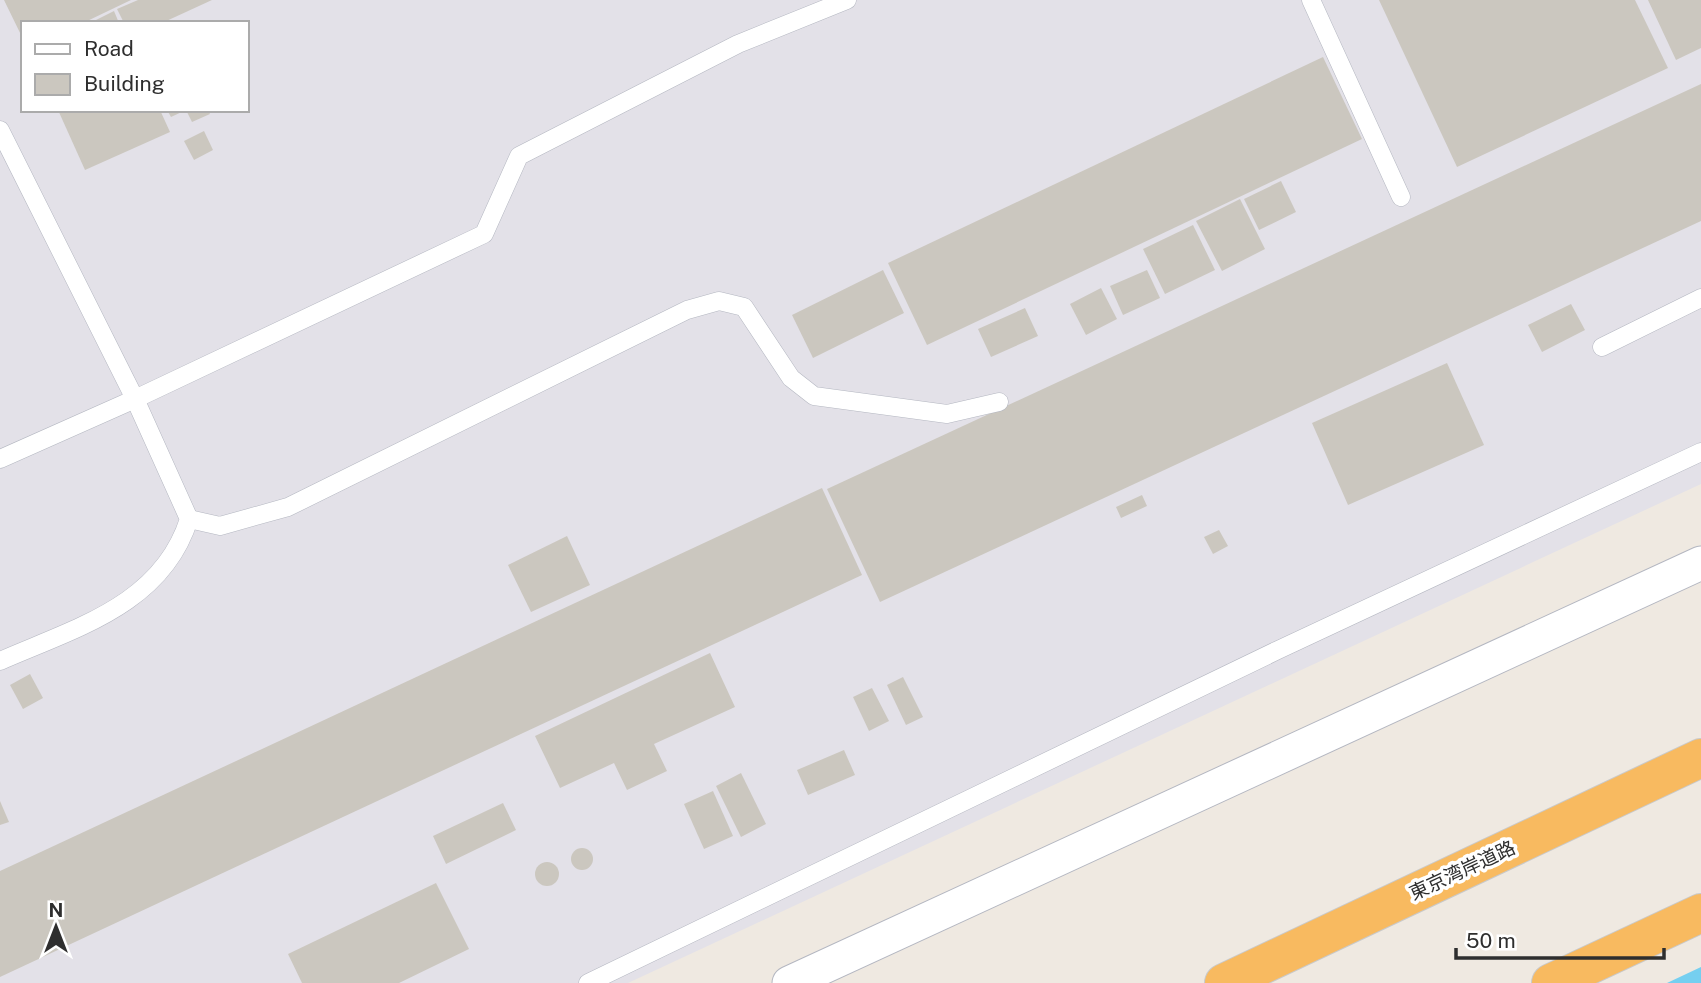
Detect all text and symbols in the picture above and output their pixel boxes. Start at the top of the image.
legend [21,21,248,112]
text: Road [84,36,134,61]
text: Building [84,71,165,96]
street label: 東京湾岸道路 [1406,836,1518,904]
north arrow [21,892,91,962]
text: N [49,899,63,921]
scale bar [1456,916,1664,960]
text: 50 m [1466,928,1516,953]

